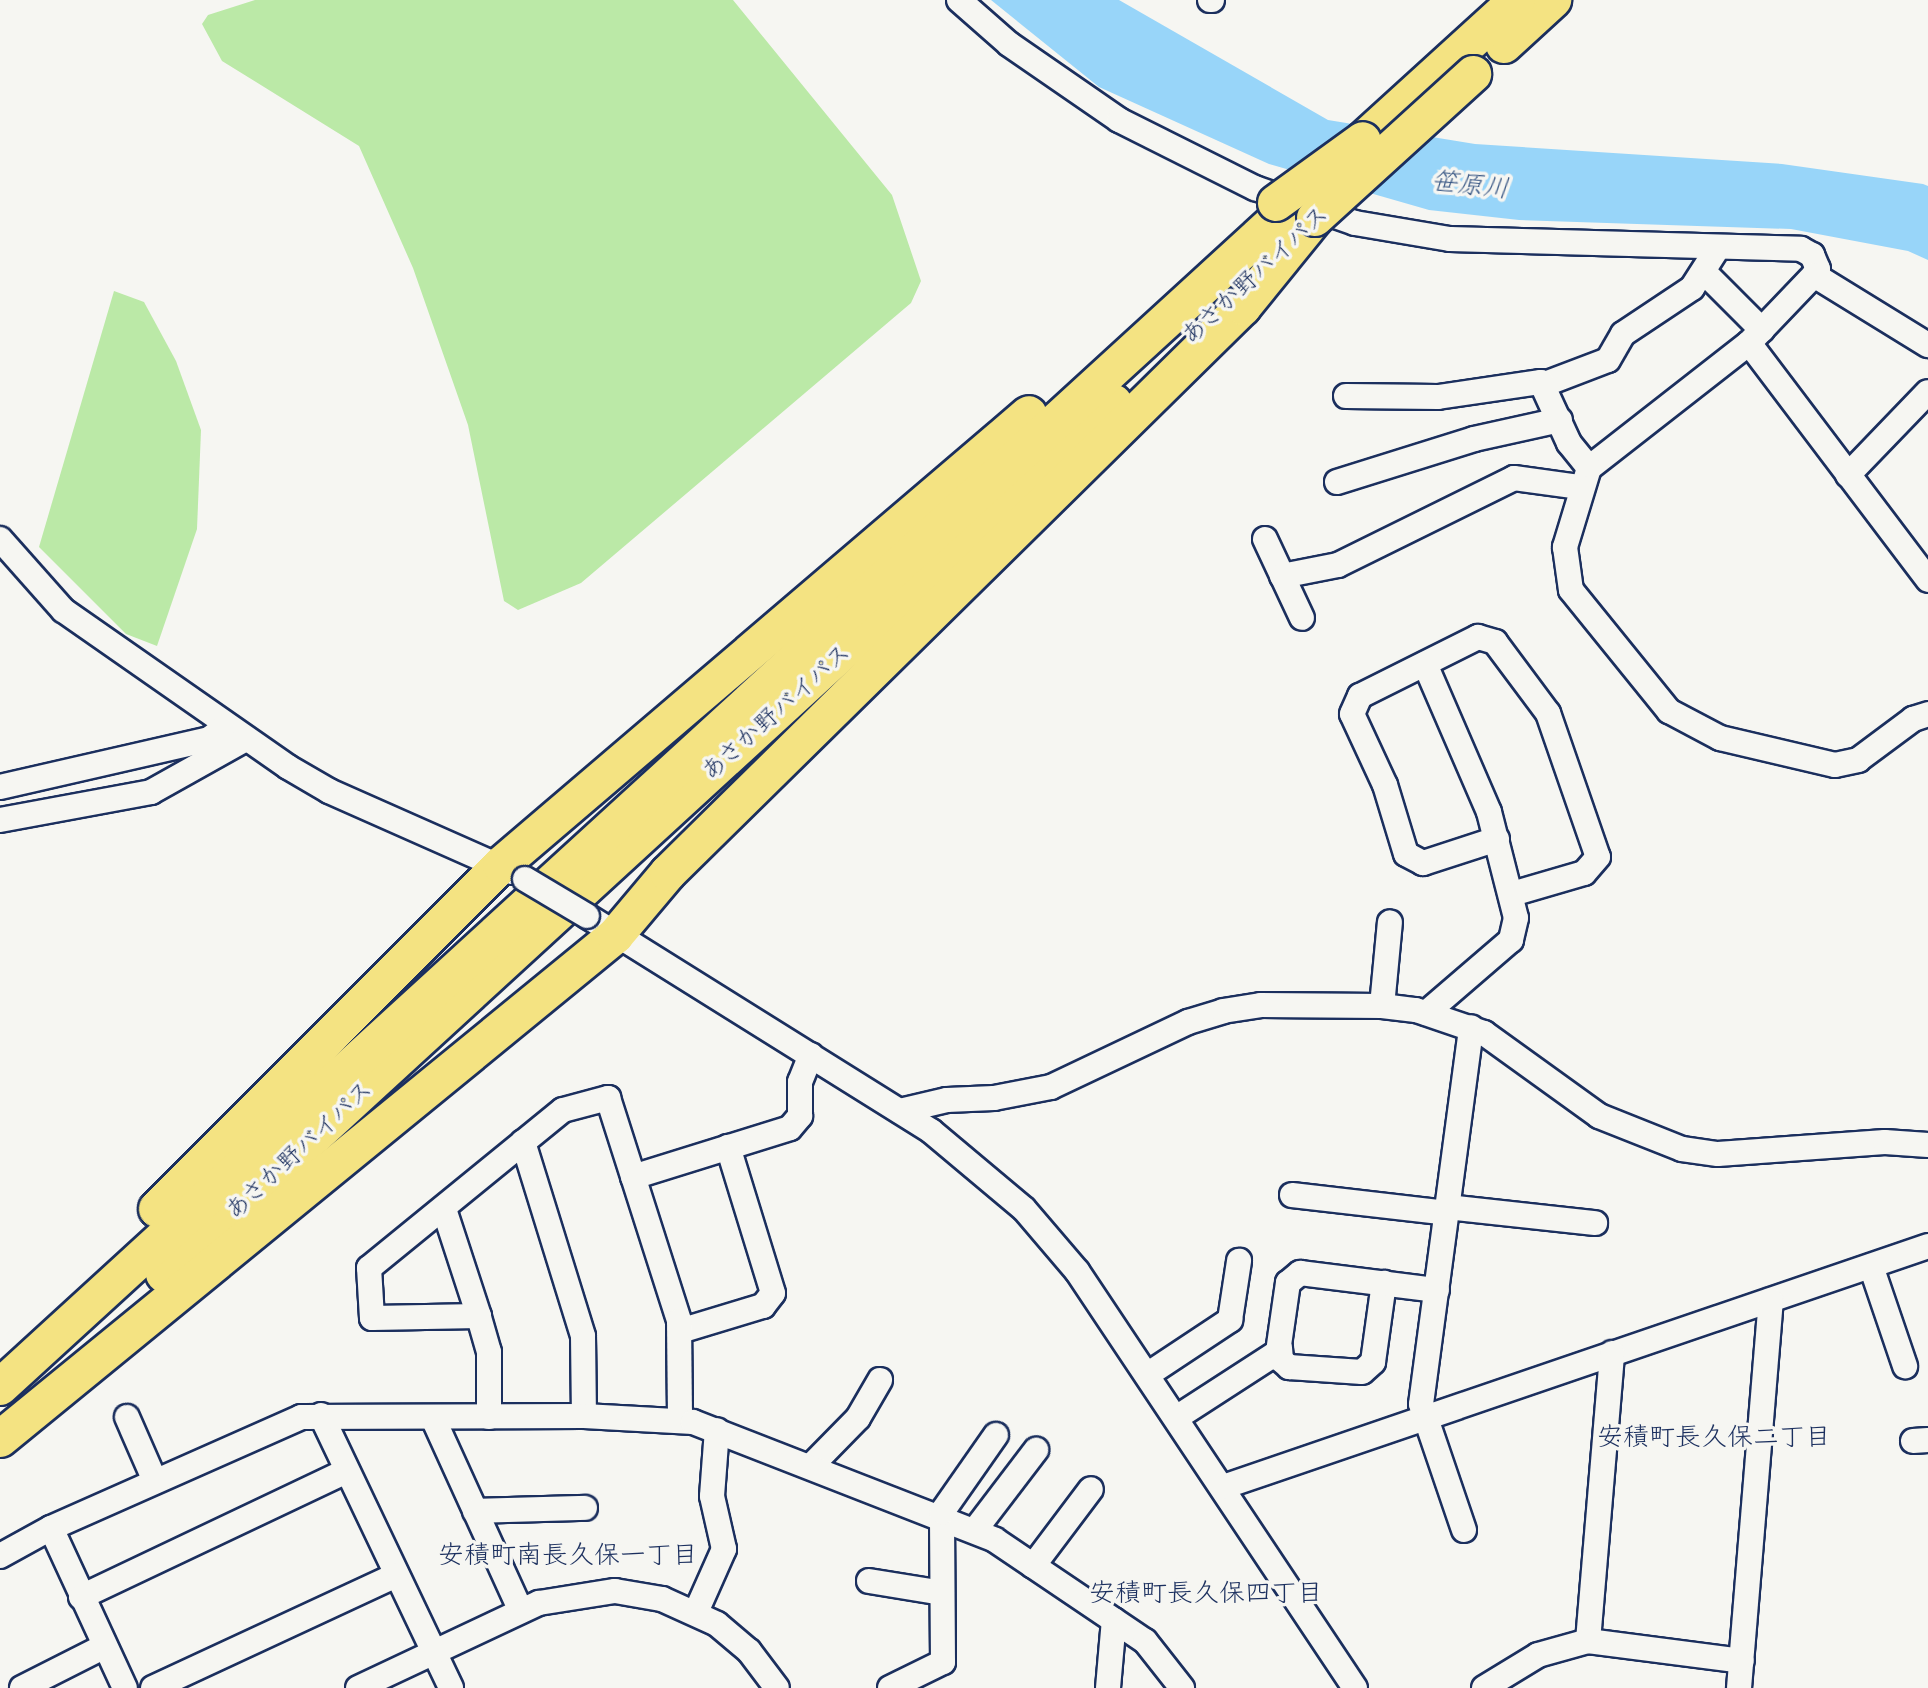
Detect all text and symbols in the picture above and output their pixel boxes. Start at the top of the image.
water label: 笹原川 [1430,166,1510,206]
street label: あさか野バイパス [1175,199,1335,351]
street label: あさか野バイパス [695,637,857,787]
street label: あさか野バイパス [219,1074,379,1226]
district label: 安積町長久保二丁目 [1597,1422,1831,1454]
district label: 安積町南長久保一丁目 [438,1540,698,1572]
district label: 安積町長久保四丁目 [1089,1578,1323,1610]

